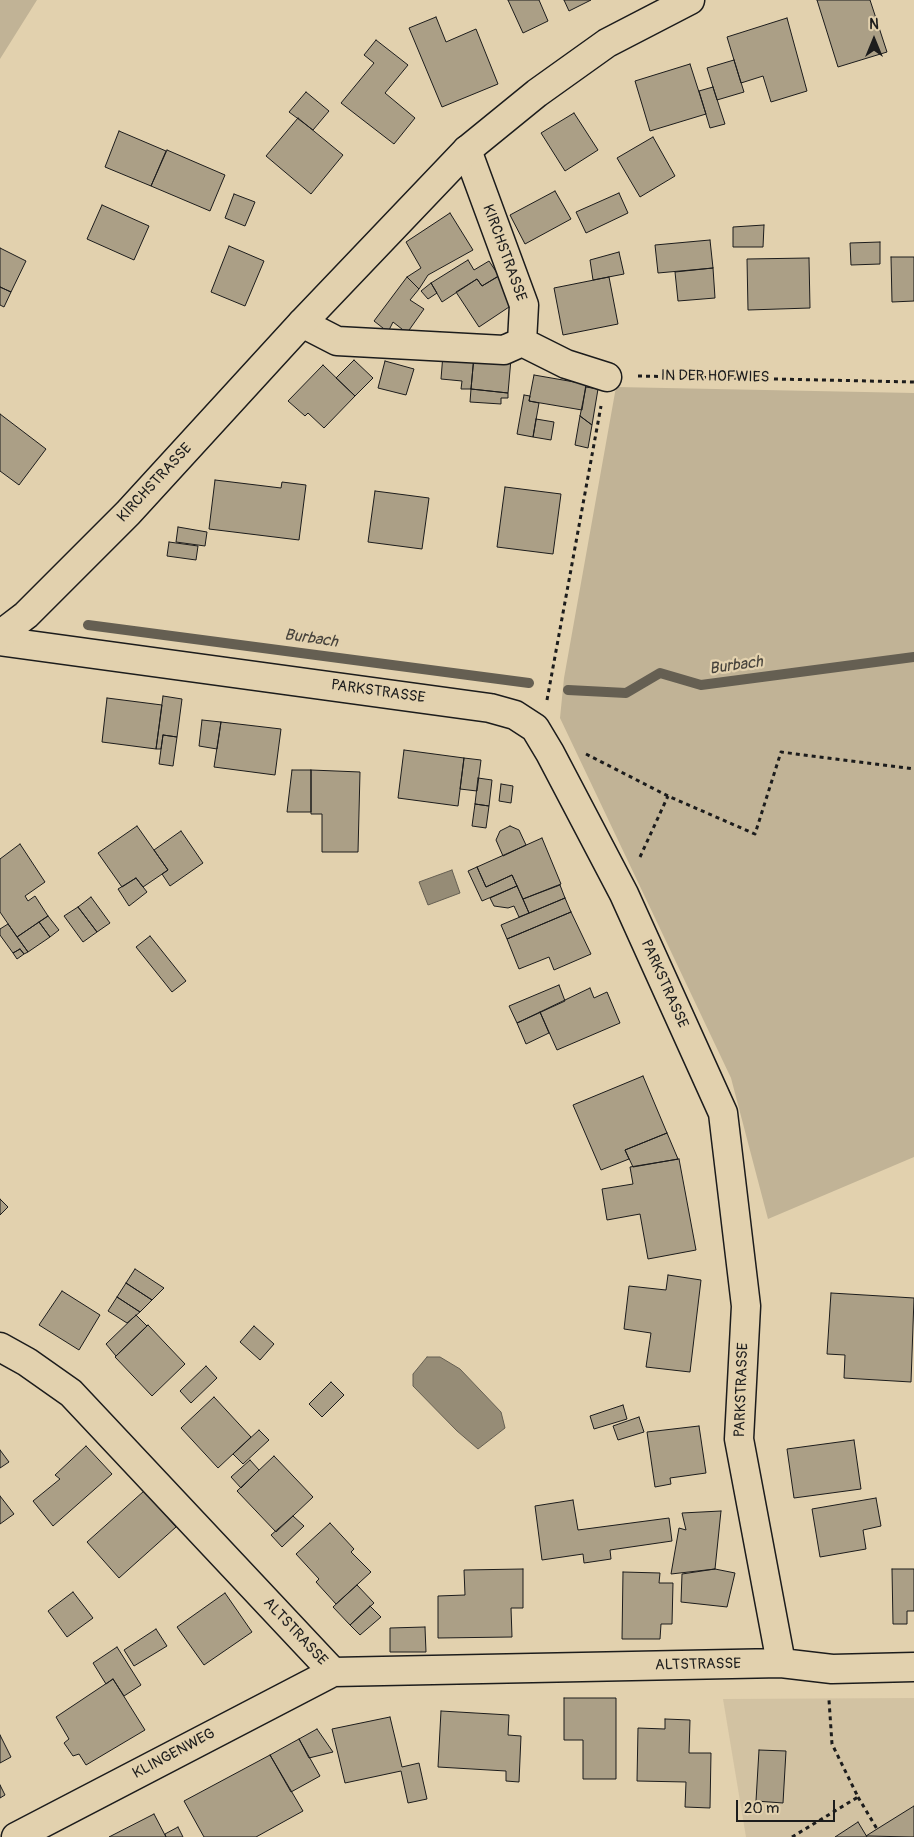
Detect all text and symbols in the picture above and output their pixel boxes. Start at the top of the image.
north arrow [849,15,899,65]
text: N [869,16,879,33]
street label: KIRCHSTRASSE [478,202,530,304]
street label: IN DER HOFWIES [661,367,769,387]
street label: KIRCHSTRASSE [114,440,196,526]
water label: Burbach [283,626,339,652]
water label: Burbach [708,653,764,679]
street label: PARKSTRASSE [330,676,426,708]
street label: PARKSTRASSE [636,937,692,1031]
street label: PARKSTRASSE [731,1342,753,1438]
street label: ALTSTRASSE [259,1594,331,1670]
street label: ALTSTRASSE [655,1655,741,1675]
street label: KLINGENWEG [130,1725,218,1783]
scale bar [739,1790,838,1822]
text: 20 m [744,1799,779,1818]

